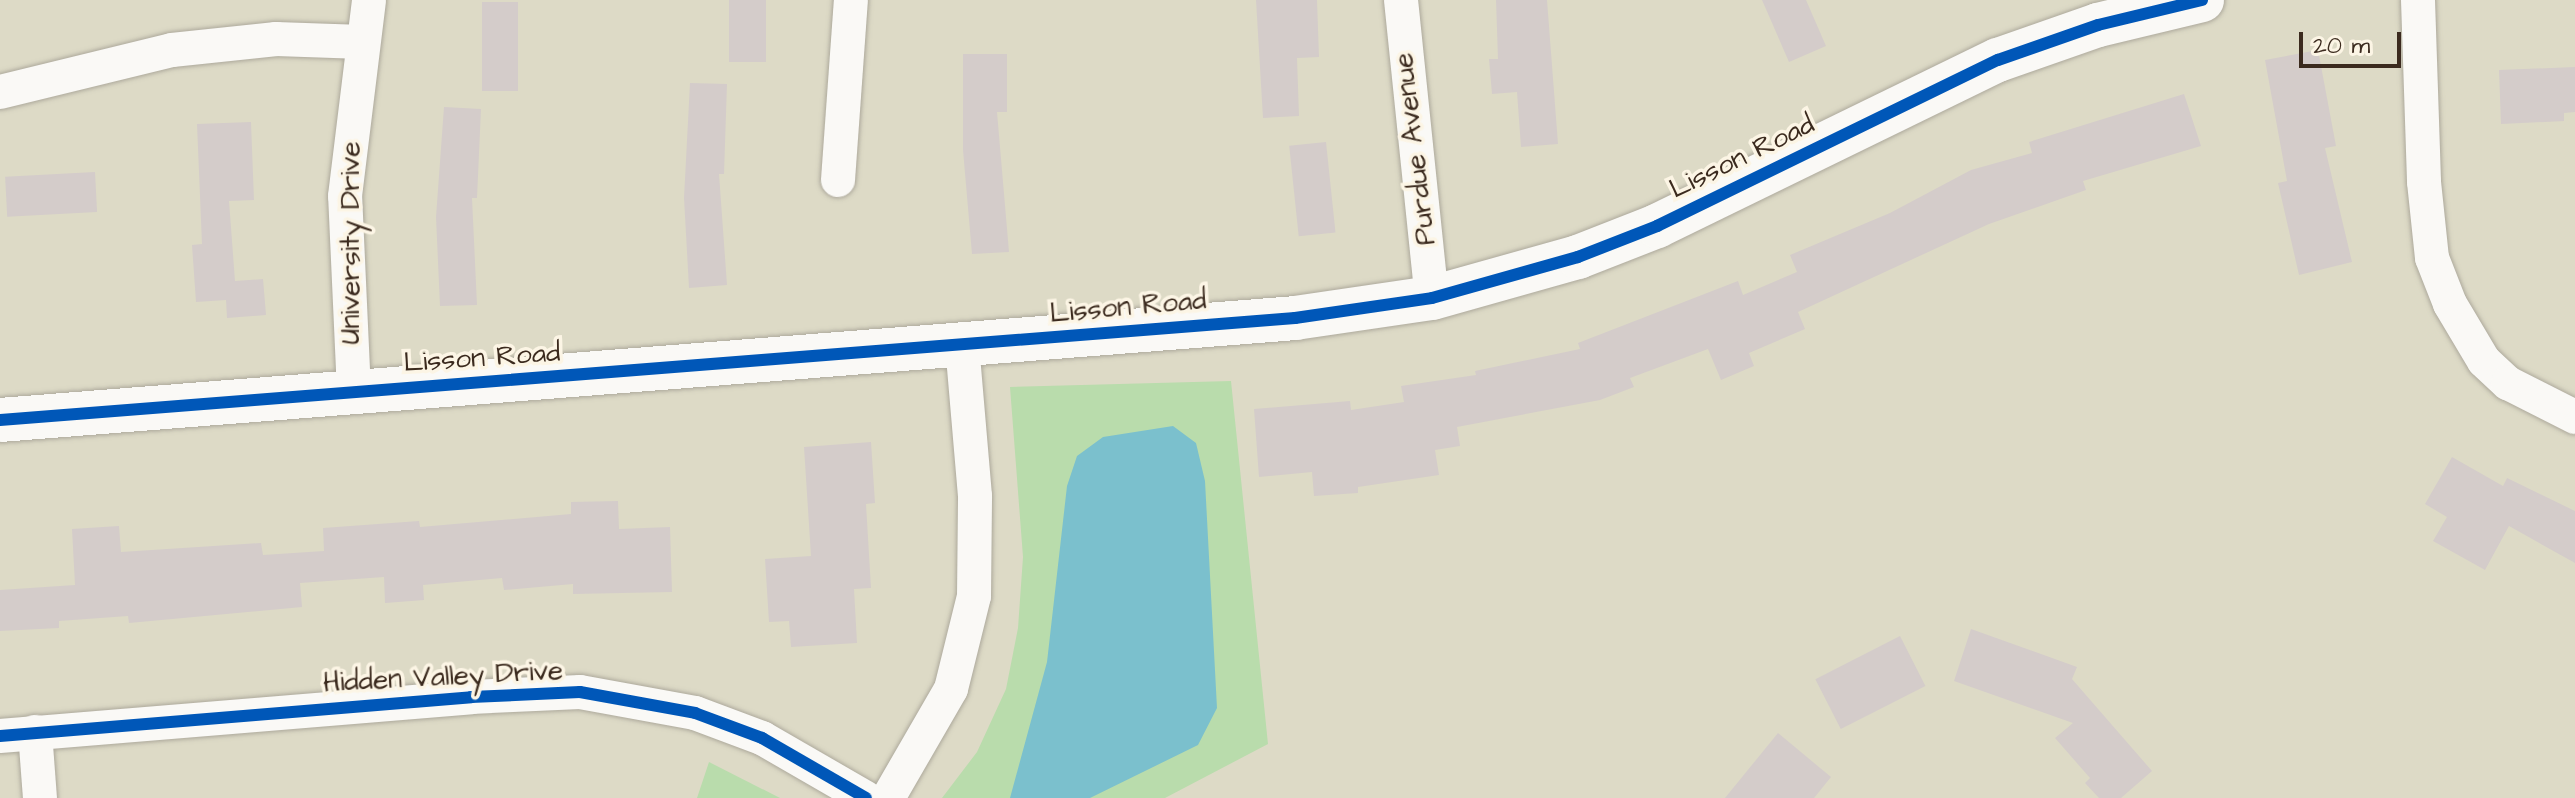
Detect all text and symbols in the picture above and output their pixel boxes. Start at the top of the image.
scale bar [2303,16,2405,66]
text: 20 m [2313,29,2370,63]
street label: Purdue Avenue [1387,51,1443,247]
street label: Lisson Road [1664,107,1820,207]
street label: University Drive [334,142,368,344]
street label: Lisson Road [1048,283,1208,331]
street label: Lisson Road [403,336,561,380]
street label: Hidden Valley Drive [322,654,564,700]

